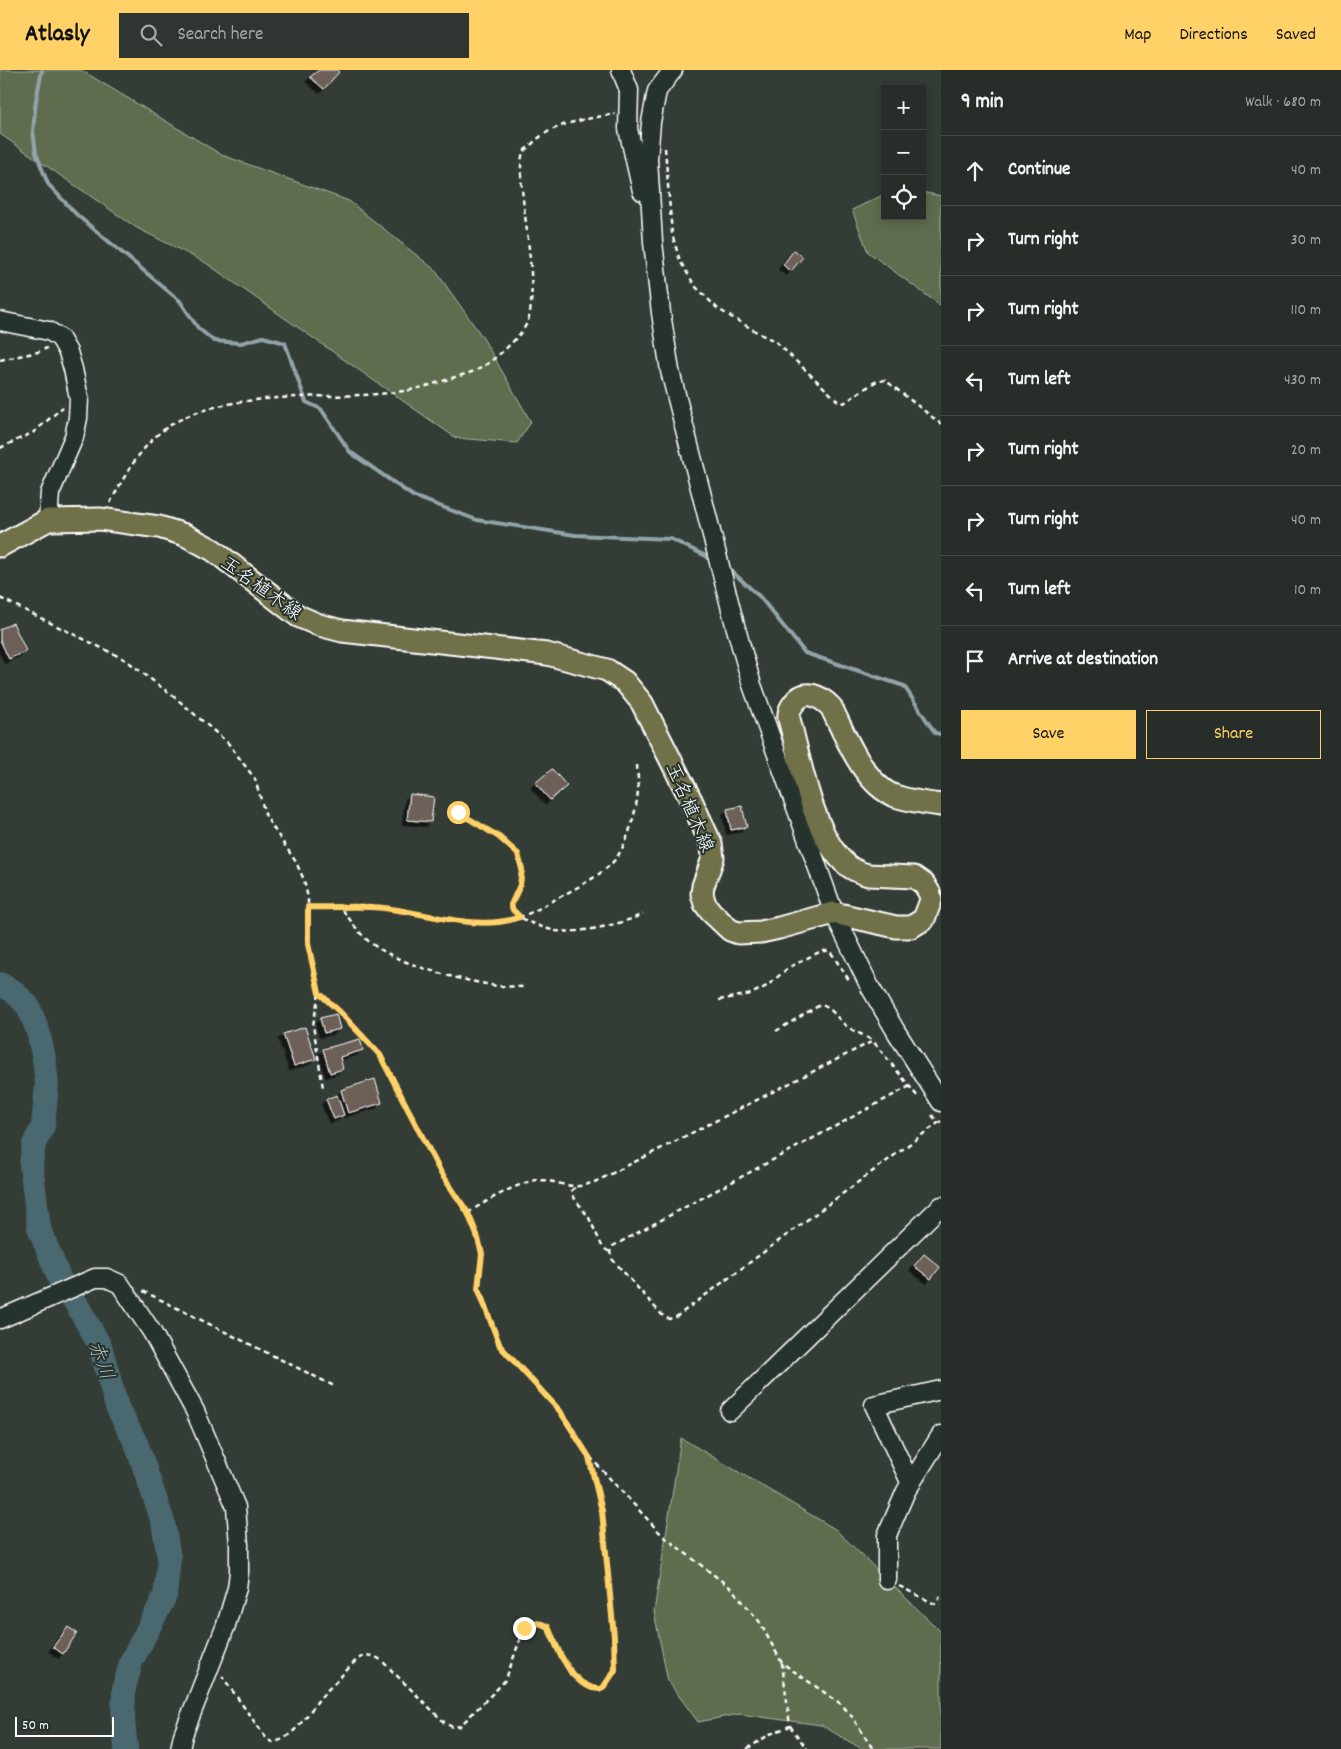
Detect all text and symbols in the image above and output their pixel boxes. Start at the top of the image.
search box [119,13,469,58]
text: Atlasly [25,18,89,52]
icon: search [137,21,165,49]
text: Search here [177,22,263,49]
text: Map [1124,23,1151,48]
text: Directions [1179,23,1248,48]
text: Saved [1276,23,1316,48]
map controls [881,85,926,220]
button: + [881,85,926,130]
text: 9 min [961,88,1003,118]
text: Walk · 680 m [1245,91,1321,114]
button: − [881,130,926,175]
icon: ahead [961,157,989,185]
text: Continue [1008,157,1070,184]
text: 40 m [1291,159,1321,182]
button: locate [881,175,926,220]
icon: right [961,227,989,255]
text: Turn right [1008,227,1079,254]
text: 30 m [1291,229,1321,252]
icon: right [961,297,989,325]
text: Turn right [1008,297,1079,324]
text: 110 m [1291,299,1321,322]
icon: left [961,367,989,395]
text: Turn left [1008,367,1071,394]
text: 430 m [1284,369,1321,392]
icon: right [961,437,989,465]
text: Turn right [1008,437,1079,464]
text: 20 m [1291,439,1321,462]
icon: right [961,507,989,535]
text: Turn right [1008,507,1079,534]
text: 40 m [1291,509,1321,532]
street label: 玉名植木線 [214,551,306,629]
icon: left [961,577,989,605]
text: Turn left [1008,577,1071,604]
text: 10 m [1294,579,1321,602]
icon: arrive [961,647,989,675]
text: Arrive at destination [1008,647,1158,674]
button: Save [961,710,1136,759]
button: Share [1146,710,1321,759]
street label: 玉名植木線 [657,759,719,857]
route start [447,801,470,824]
water label: 赤川 [79,1337,119,1385]
route end [513,1617,536,1640]
scale bar [15,1714,114,1737]
text: 50 m [22,1716,49,1736]

